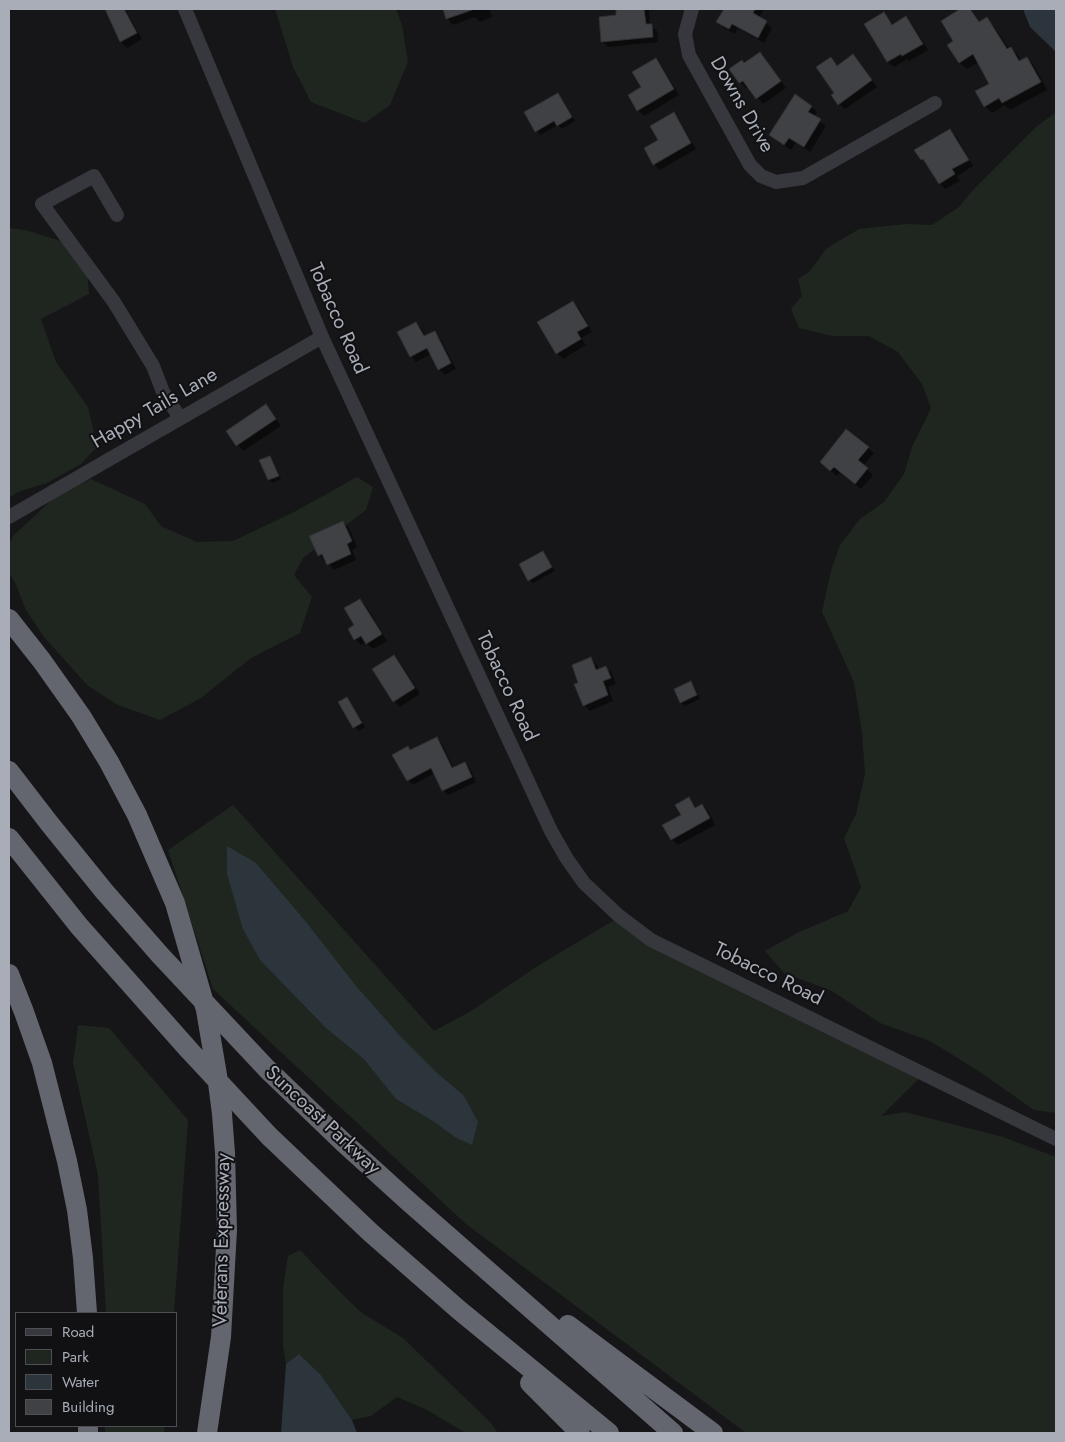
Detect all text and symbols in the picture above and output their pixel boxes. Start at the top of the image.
street label: Downs Drive [704,53,778,157]
street label: Tobacco Road [302,260,372,378]
street label: Happy Tails Lane [88,363,222,455]
street label: Tobacco Road [470,628,542,746]
street label: Tobacco Road [710,938,826,1012]
street label: Suncoast Parkway [259,1061,385,1181]
street label: Veterans Expressway [209,1153,237,1327]
legend [15,1312,178,1427]
text: Road [62,1321,94,1343]
text: Park [62,1346,89,1368]
text: Water [62,1371,99,1393]
text: Building [62,1396,114,1418]

